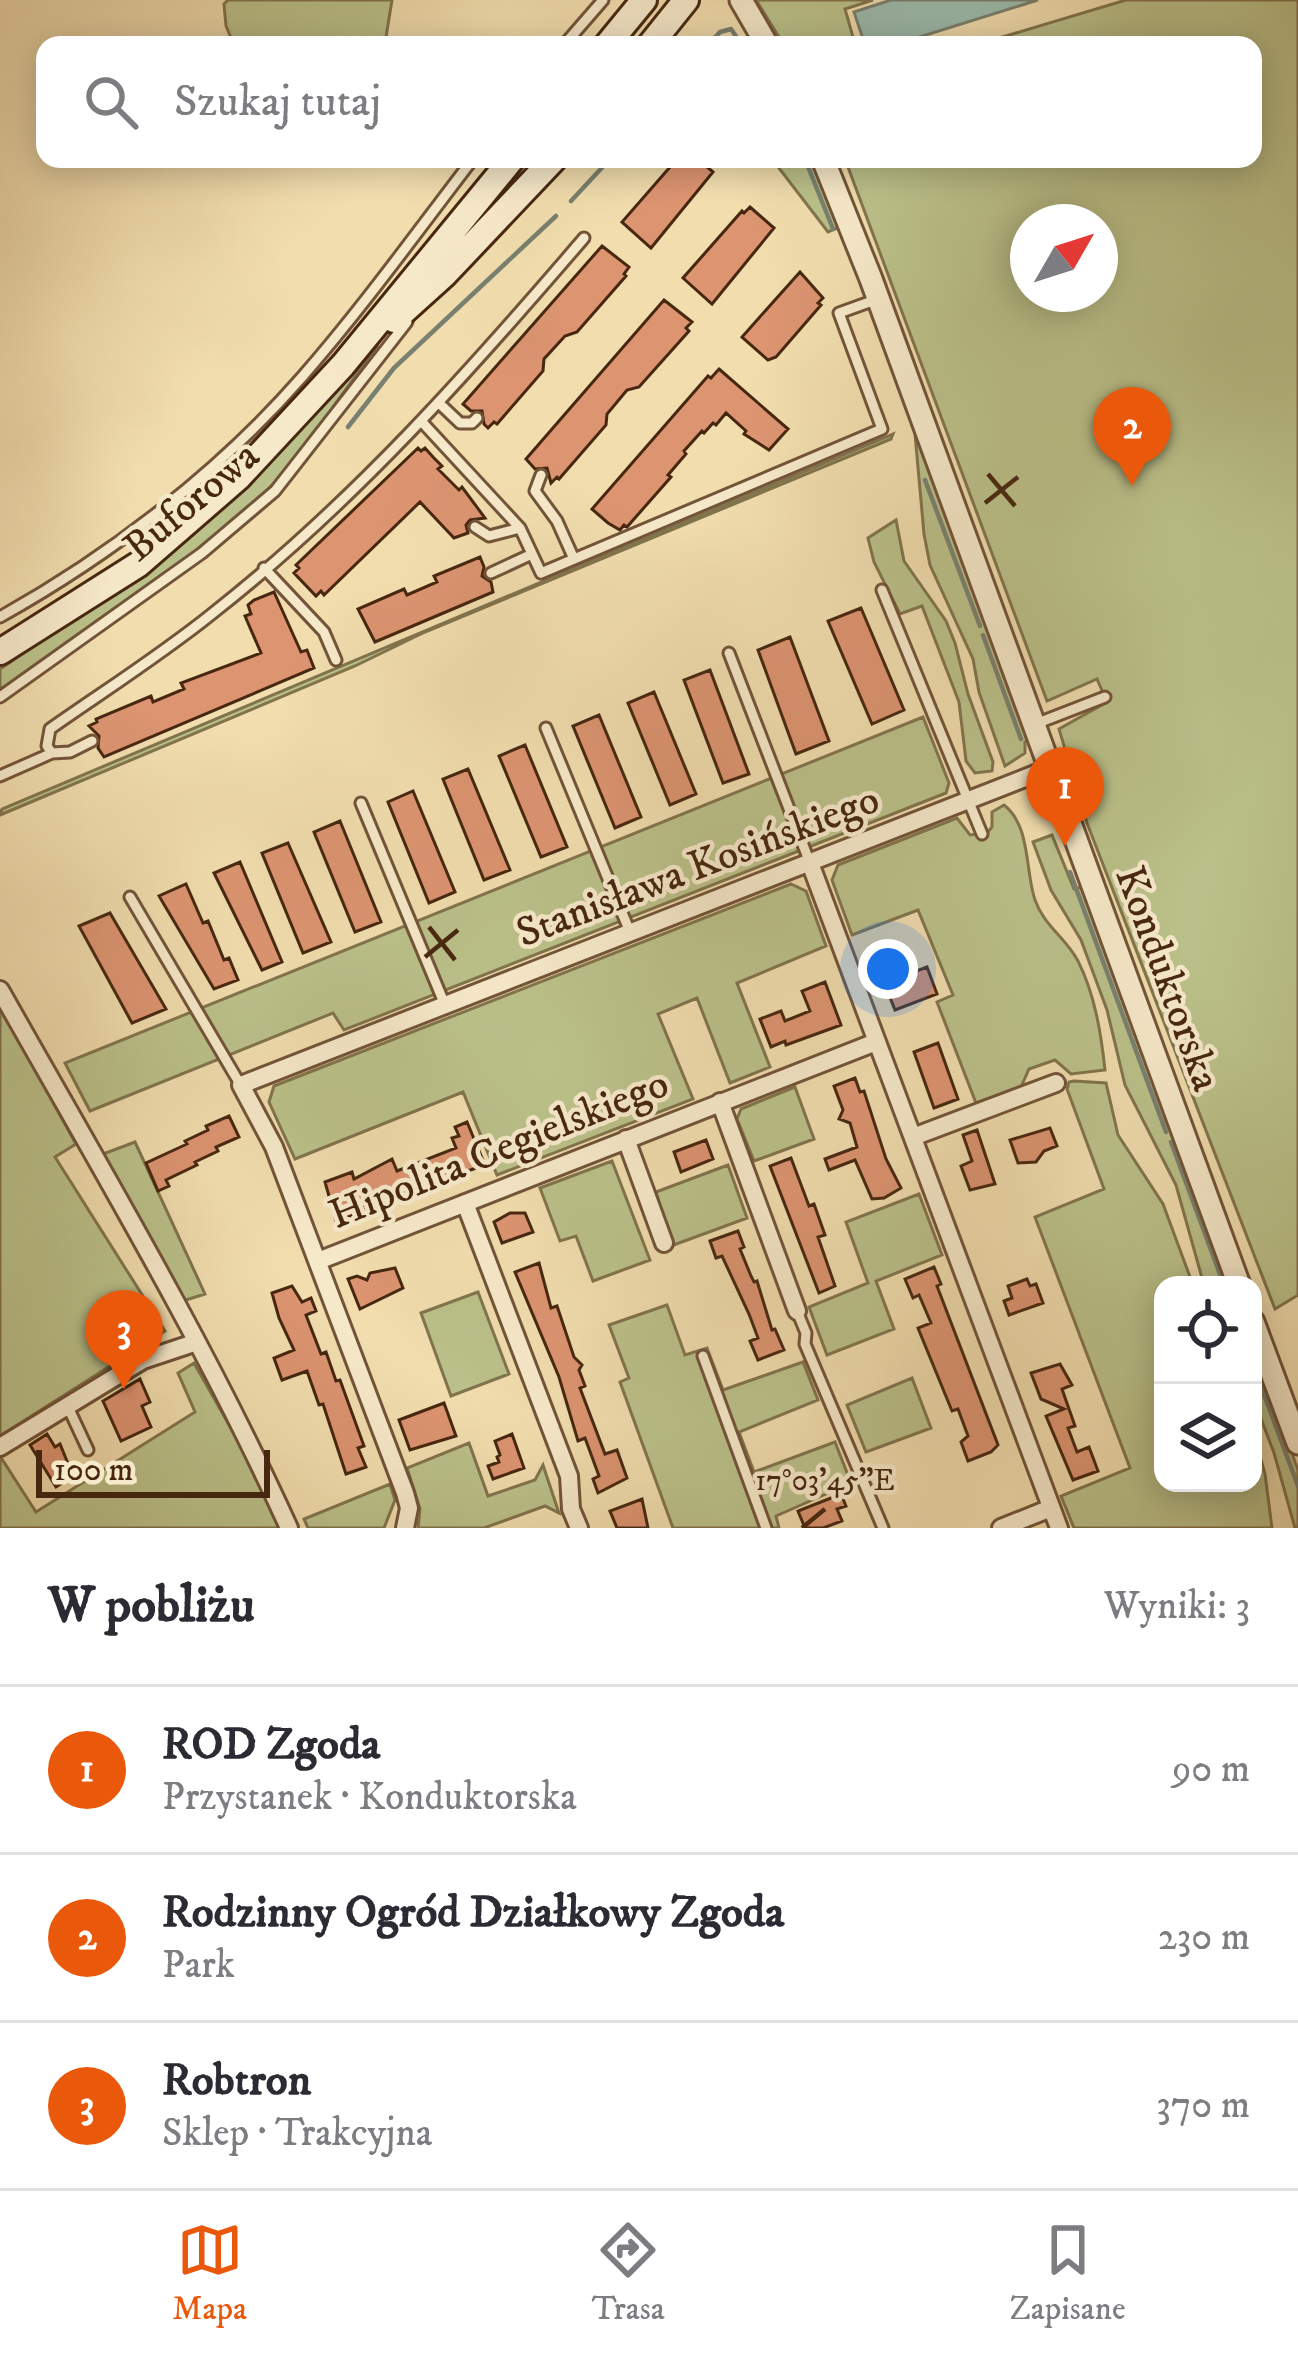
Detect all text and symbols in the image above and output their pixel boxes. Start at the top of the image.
search box [36,36,1262,168]
icon: search [78,69,144,135]
text: Szukaj tutaj [174,74,381,130]
north arrow [1010,204,1118,312]
pin: 2 [1093,387,1171,486]
street label: Buforowa [114,430,270,574]
pin: 1 [1026,747,1104,846]
street label: Stanisława Kosińskiego [509,774,887,960]
street label: Konduktorska [1102,860,1232,1099]
your location [858,939,918,999]
street label: Hipolita Cegielskiego [322,1058,676,1242]
map controls [1154,1276,1262,1492]
button: locate [1154,1276,1262,1384]
pin: 3 [85,1290,163,1389]
button: layers [1154,1384,1262,1492]
scale bar [36,1444,270,1497]
text: 100 m [54,1450,133,1491]
text: 17°03'45"E [755,1463,895,1500]
text: W pobliżu [48,1574,255,1638]
text: Wyniki: 3 [1104,1582,1250,1631]
text: ROD Zgoda [162,1717,380,1773]
text: 1 [80,1745,94,1794]
text: 90 m [1172,1745,1250,1794]
text: Przystanek · Konduktorska [162,1773,577,1822]
text: Rodzinny Ogród Działkowy Zgoda [162,1885,784,1941]
text: 2 [77,1913,97,1962]
text: 230 m [1158,1913,1250,1962]
text: Park [162,1941,235,1990]
text: Robtron [162,2053,311,2109]
text: 3 [80,2081,94,2130]
text: 370 m [1156,2081,1250,2130]
text: Sklep · Trakcyjna [162,2109,432,2158]
tab: Mapa [172,2217,247,2330]
tab: Trasa [592,2217,665,2330]
tab: Zapisane [1009,2217,1126,2330]

